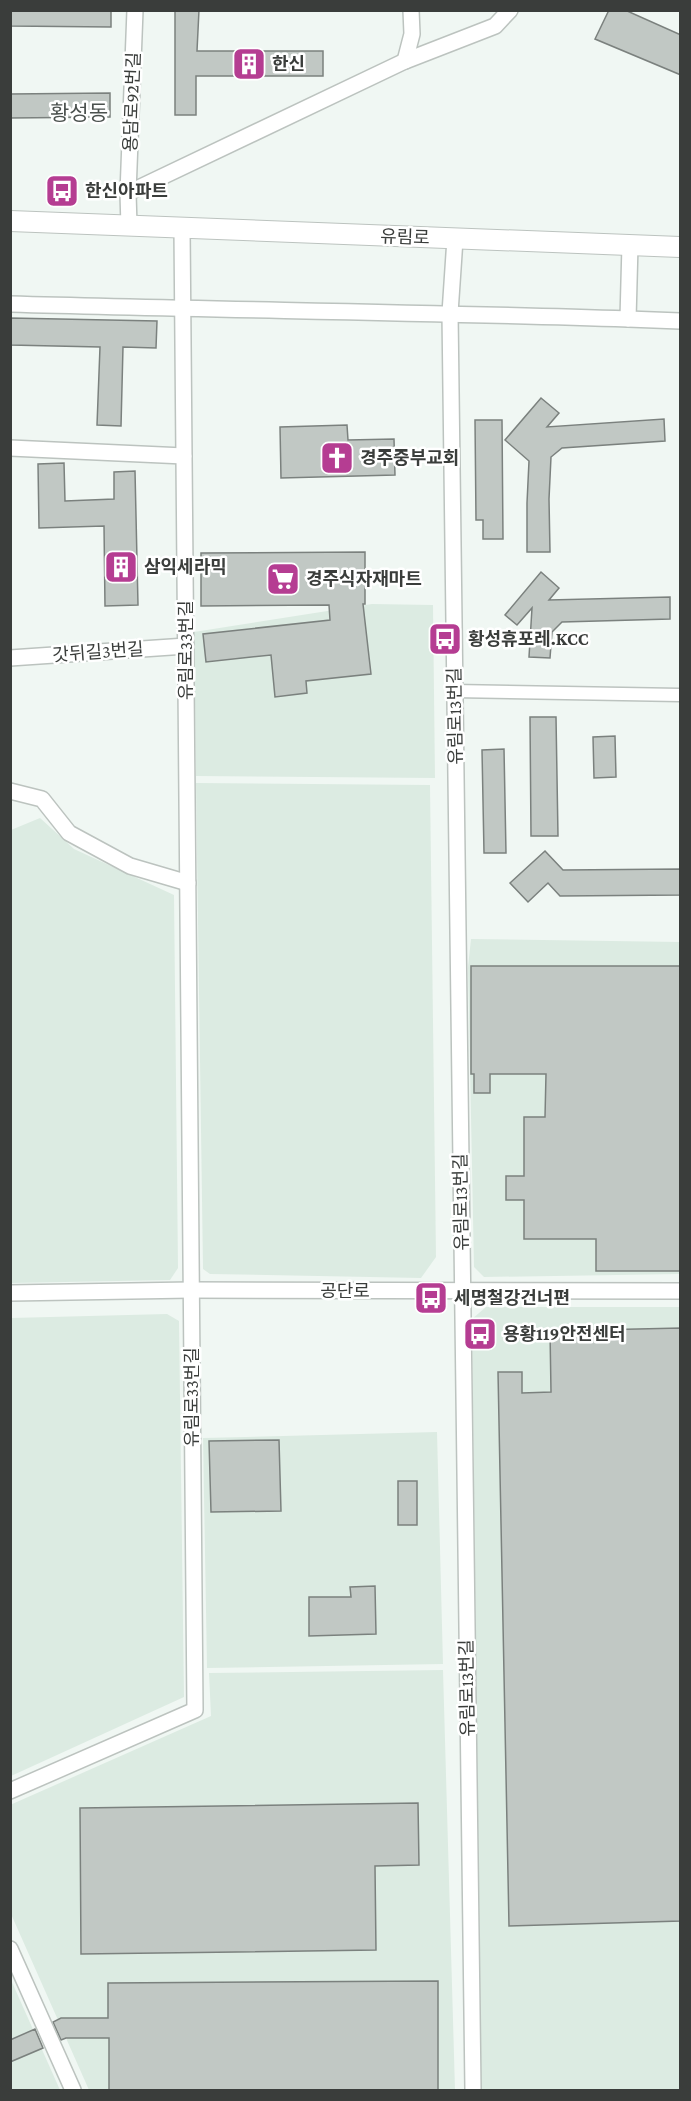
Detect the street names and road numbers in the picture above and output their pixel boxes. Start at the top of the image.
street label: 용담로92번길 [120,52,144,152]
street label: 유림로 [380,226,430,248]
street label: 유림로33번길 [176,600,196,700]
street label: 갓뒤길3번길 [52,639,144,665]
street label: 유림로13번길 [444,667,466,765]
street label: 유림로13번길 [450,1153,472,1251]
street label: 공단로 [320,1281,370,1301]
street label: 유림로33번길 [182,1347,202,1447]
street label: 유림로13번길 [456,1639,478,1737]

